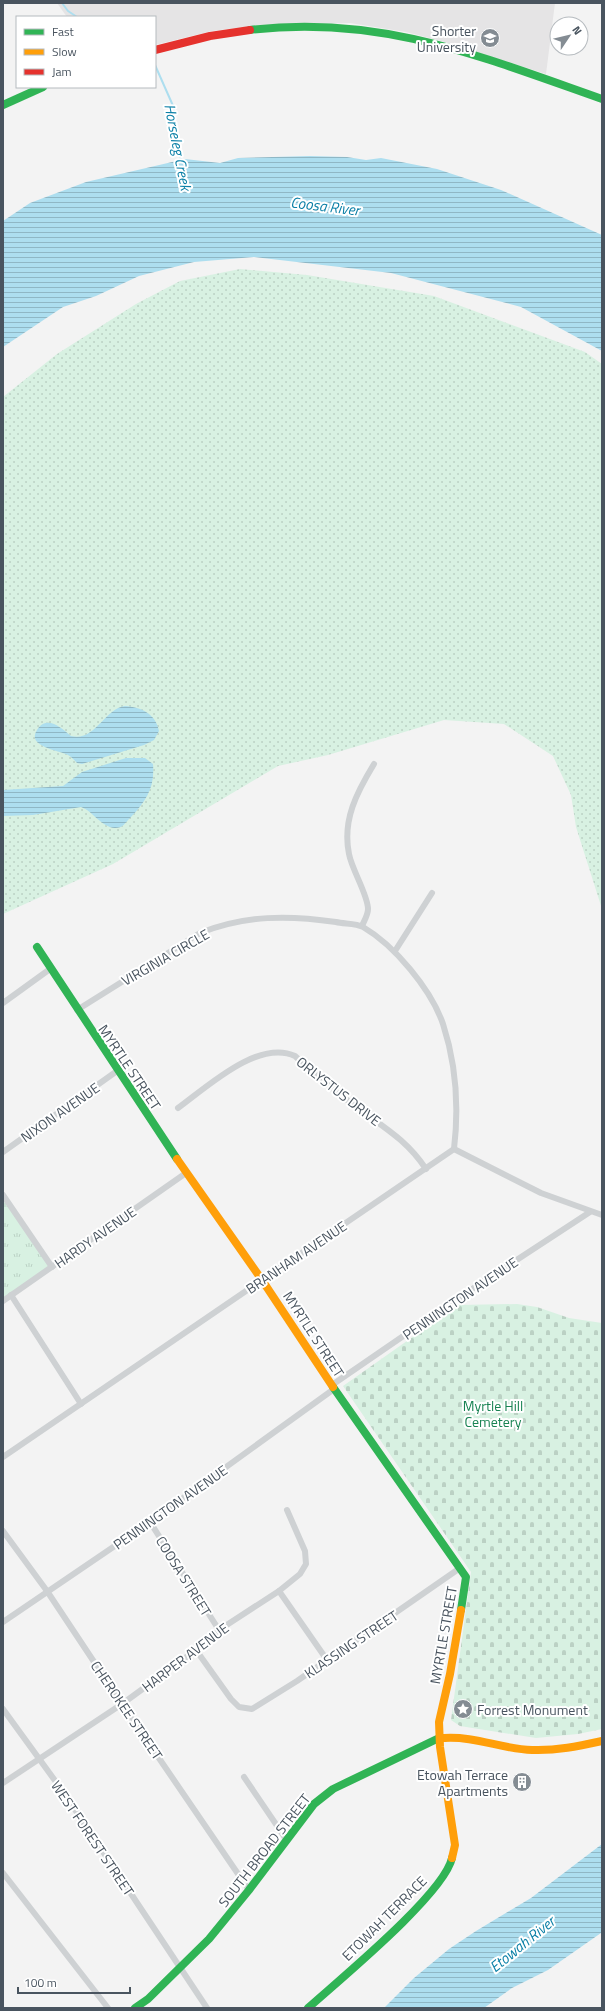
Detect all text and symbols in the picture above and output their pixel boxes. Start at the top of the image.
legend [16,16,156,88]
north arrow [549,16,589,56]
place label: Shorter University [417,20,476,57]
text: Fast [52,22,75,41]
text: N [568,23,586,38]
school or university icon: Shorter University [479,27,501,49]
text: Slow [52,42,77,61]
text: Jam [52,62,72,81]
water label: Horseleg Creek [158,102,198,195]
water label: Coosa River [289,190,363,222]
street label: VIRGINIA CIRCLE [117,923,213,991]
street label: MYRTLE STREET [94,1020,167,1114]
street label: ORLYSTUS DRIVE [292,1051,386,1131]
street label: NIXON AVENUE [16,1077,104,1147]
street label: HARDY AVENUE [50,1201,140,1273]
street label: BRANHAM AVENUE [241,1215,351,1299]
street label: PENNINGTON AVENUE [398,1251,522,1345]
street label: MYRTLE STREET [278,1287,350,1382]
park label: Myrtle Hill Cemetery [463,1395,523,1432]
street label: PENNINGTON AVENUE [109,1459,232,1554]
street label: COOSA STREET [151,1532,217,1621]
street label: MYRTLE STREET [424,1584,462,1686]
street label: KLASSING STREET [300,1604,403,1683]
street label: HARPER AVENUE [137,1617,233,1697]
street label: CHEROKEE STREET [86,1656,168,1764]
place icon: Forrest Monument [452,1698,474,1720]
place label: Forrest Monument [477,1699,588,1720]
place label: Etowah Terrace Apartments [417,1764,508,1801]
building icon: Etowah Terrace Apartments [511,1771,533,1793]
street label: WEST FOREST STREET [46,1776,140,1901]
street label: SOUTH BROAD STREET [213,1788,315,1911]
street label: ETOWAH TERRACE [337,1871,431,1965]
water label: Etowah River [484,1909,562,1978]
scale bar [18,1969,130,1995]
text: 100 m [24,1973,57,1992]

